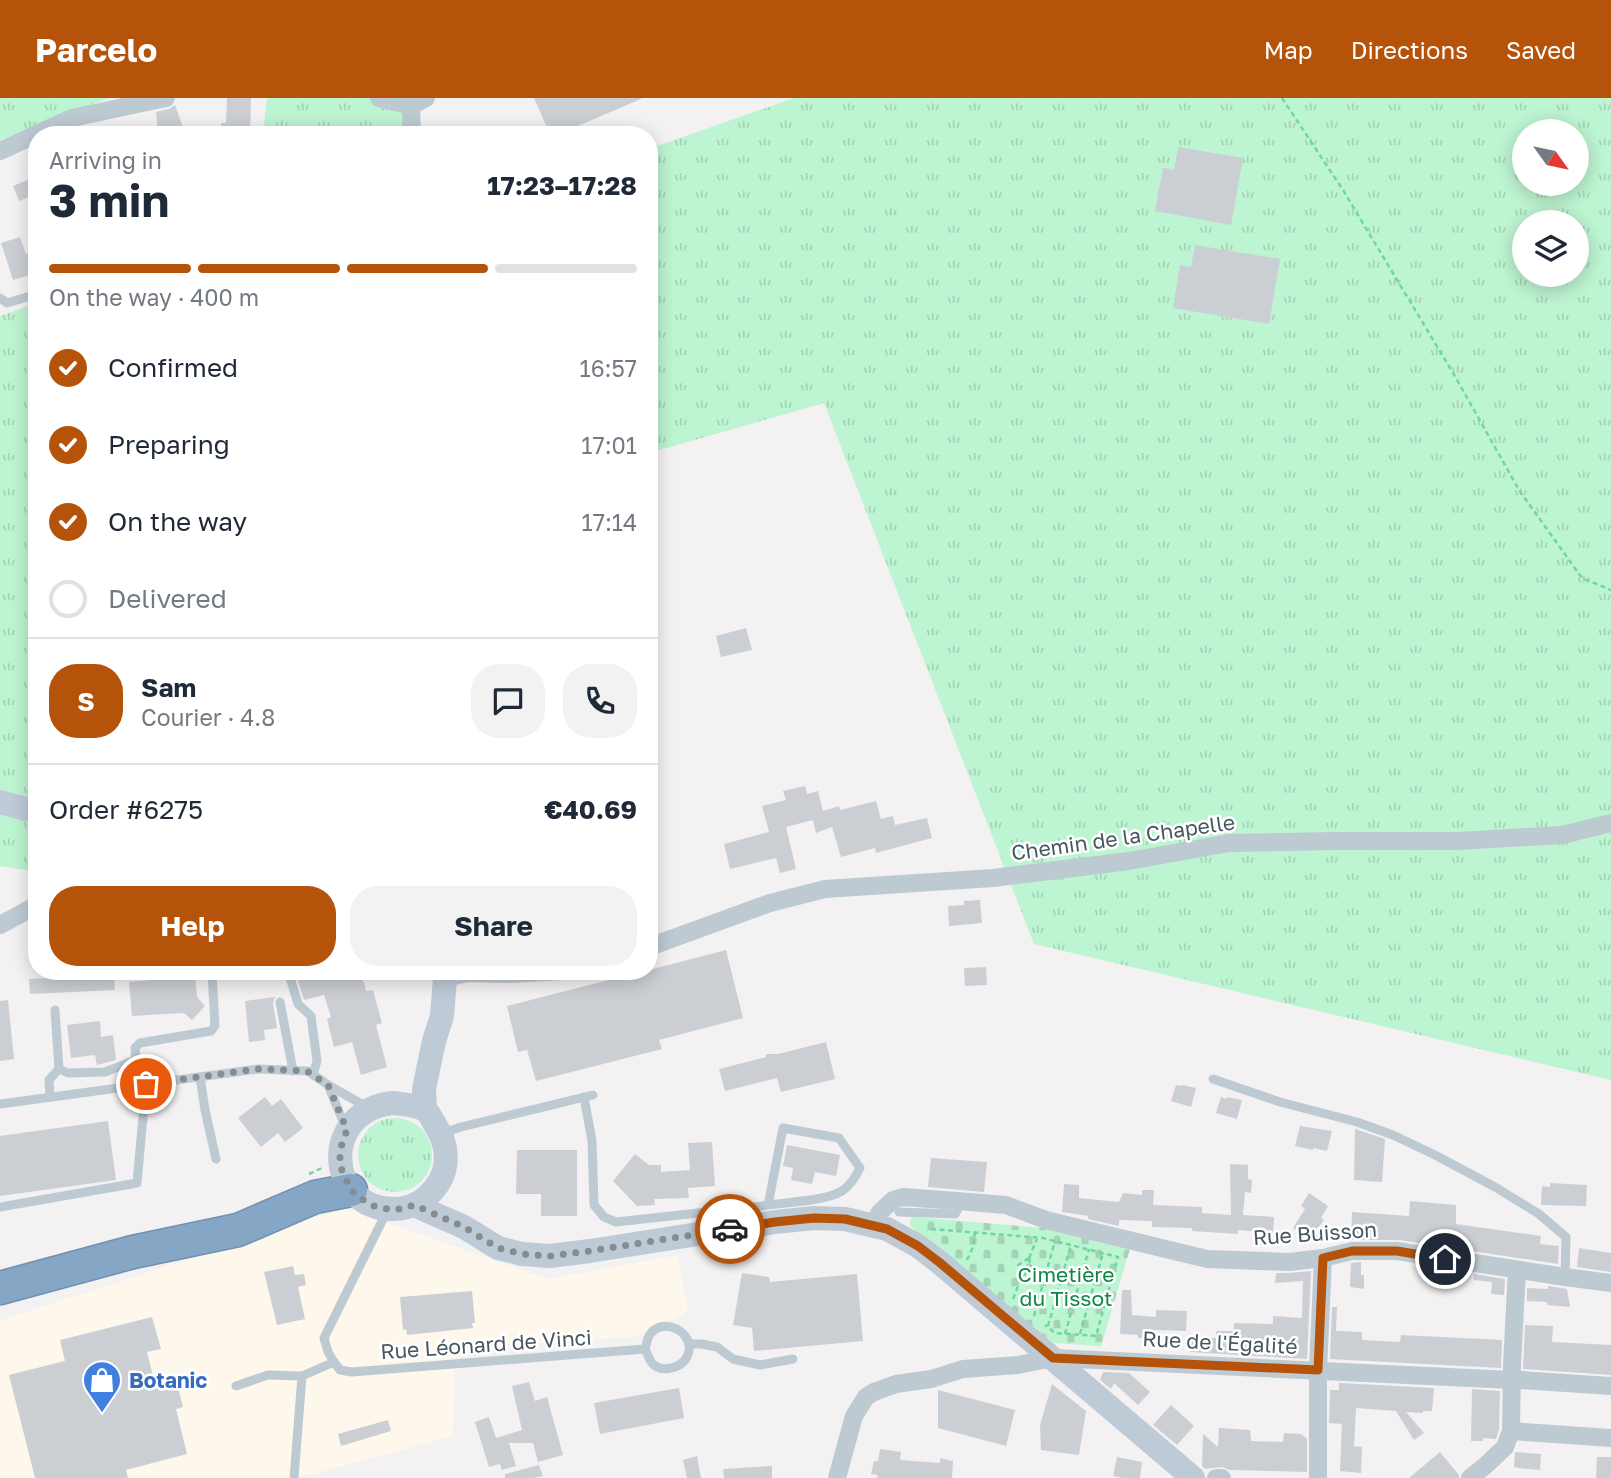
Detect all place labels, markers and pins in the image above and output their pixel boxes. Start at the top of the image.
pin [116,1054,176,1114]
pin [1415,1229,1475,1289]
shop icon: Botanic [81,1359,123,1414]
place label: Botanic [129,1367,207,1393]

